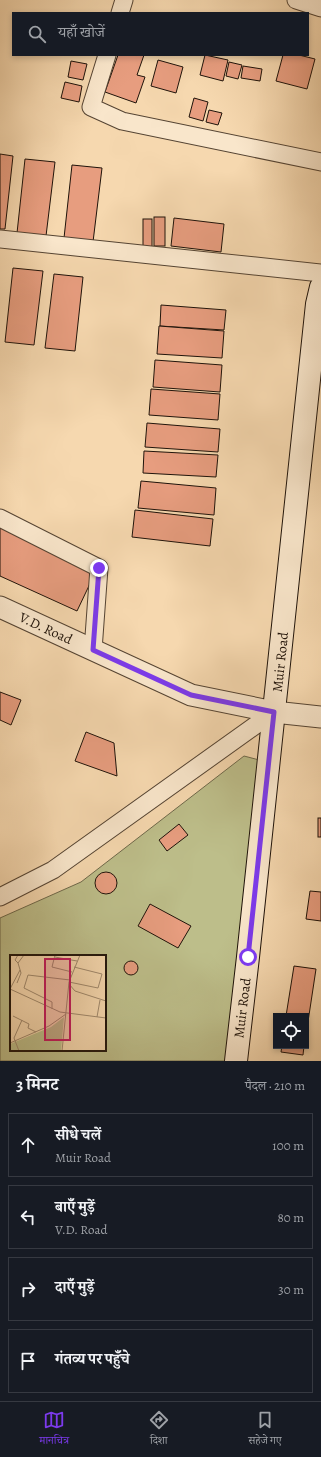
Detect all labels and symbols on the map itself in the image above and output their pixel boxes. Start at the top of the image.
route end [90,559,108,577]
street label: V.D. Road [15,607,76,649]
street label: Muir Road [268,631,293,693]
route start [239,948,257,966]
inset map [10,955,106,1051]
street label: Muir Road [229,976,256,1039]

